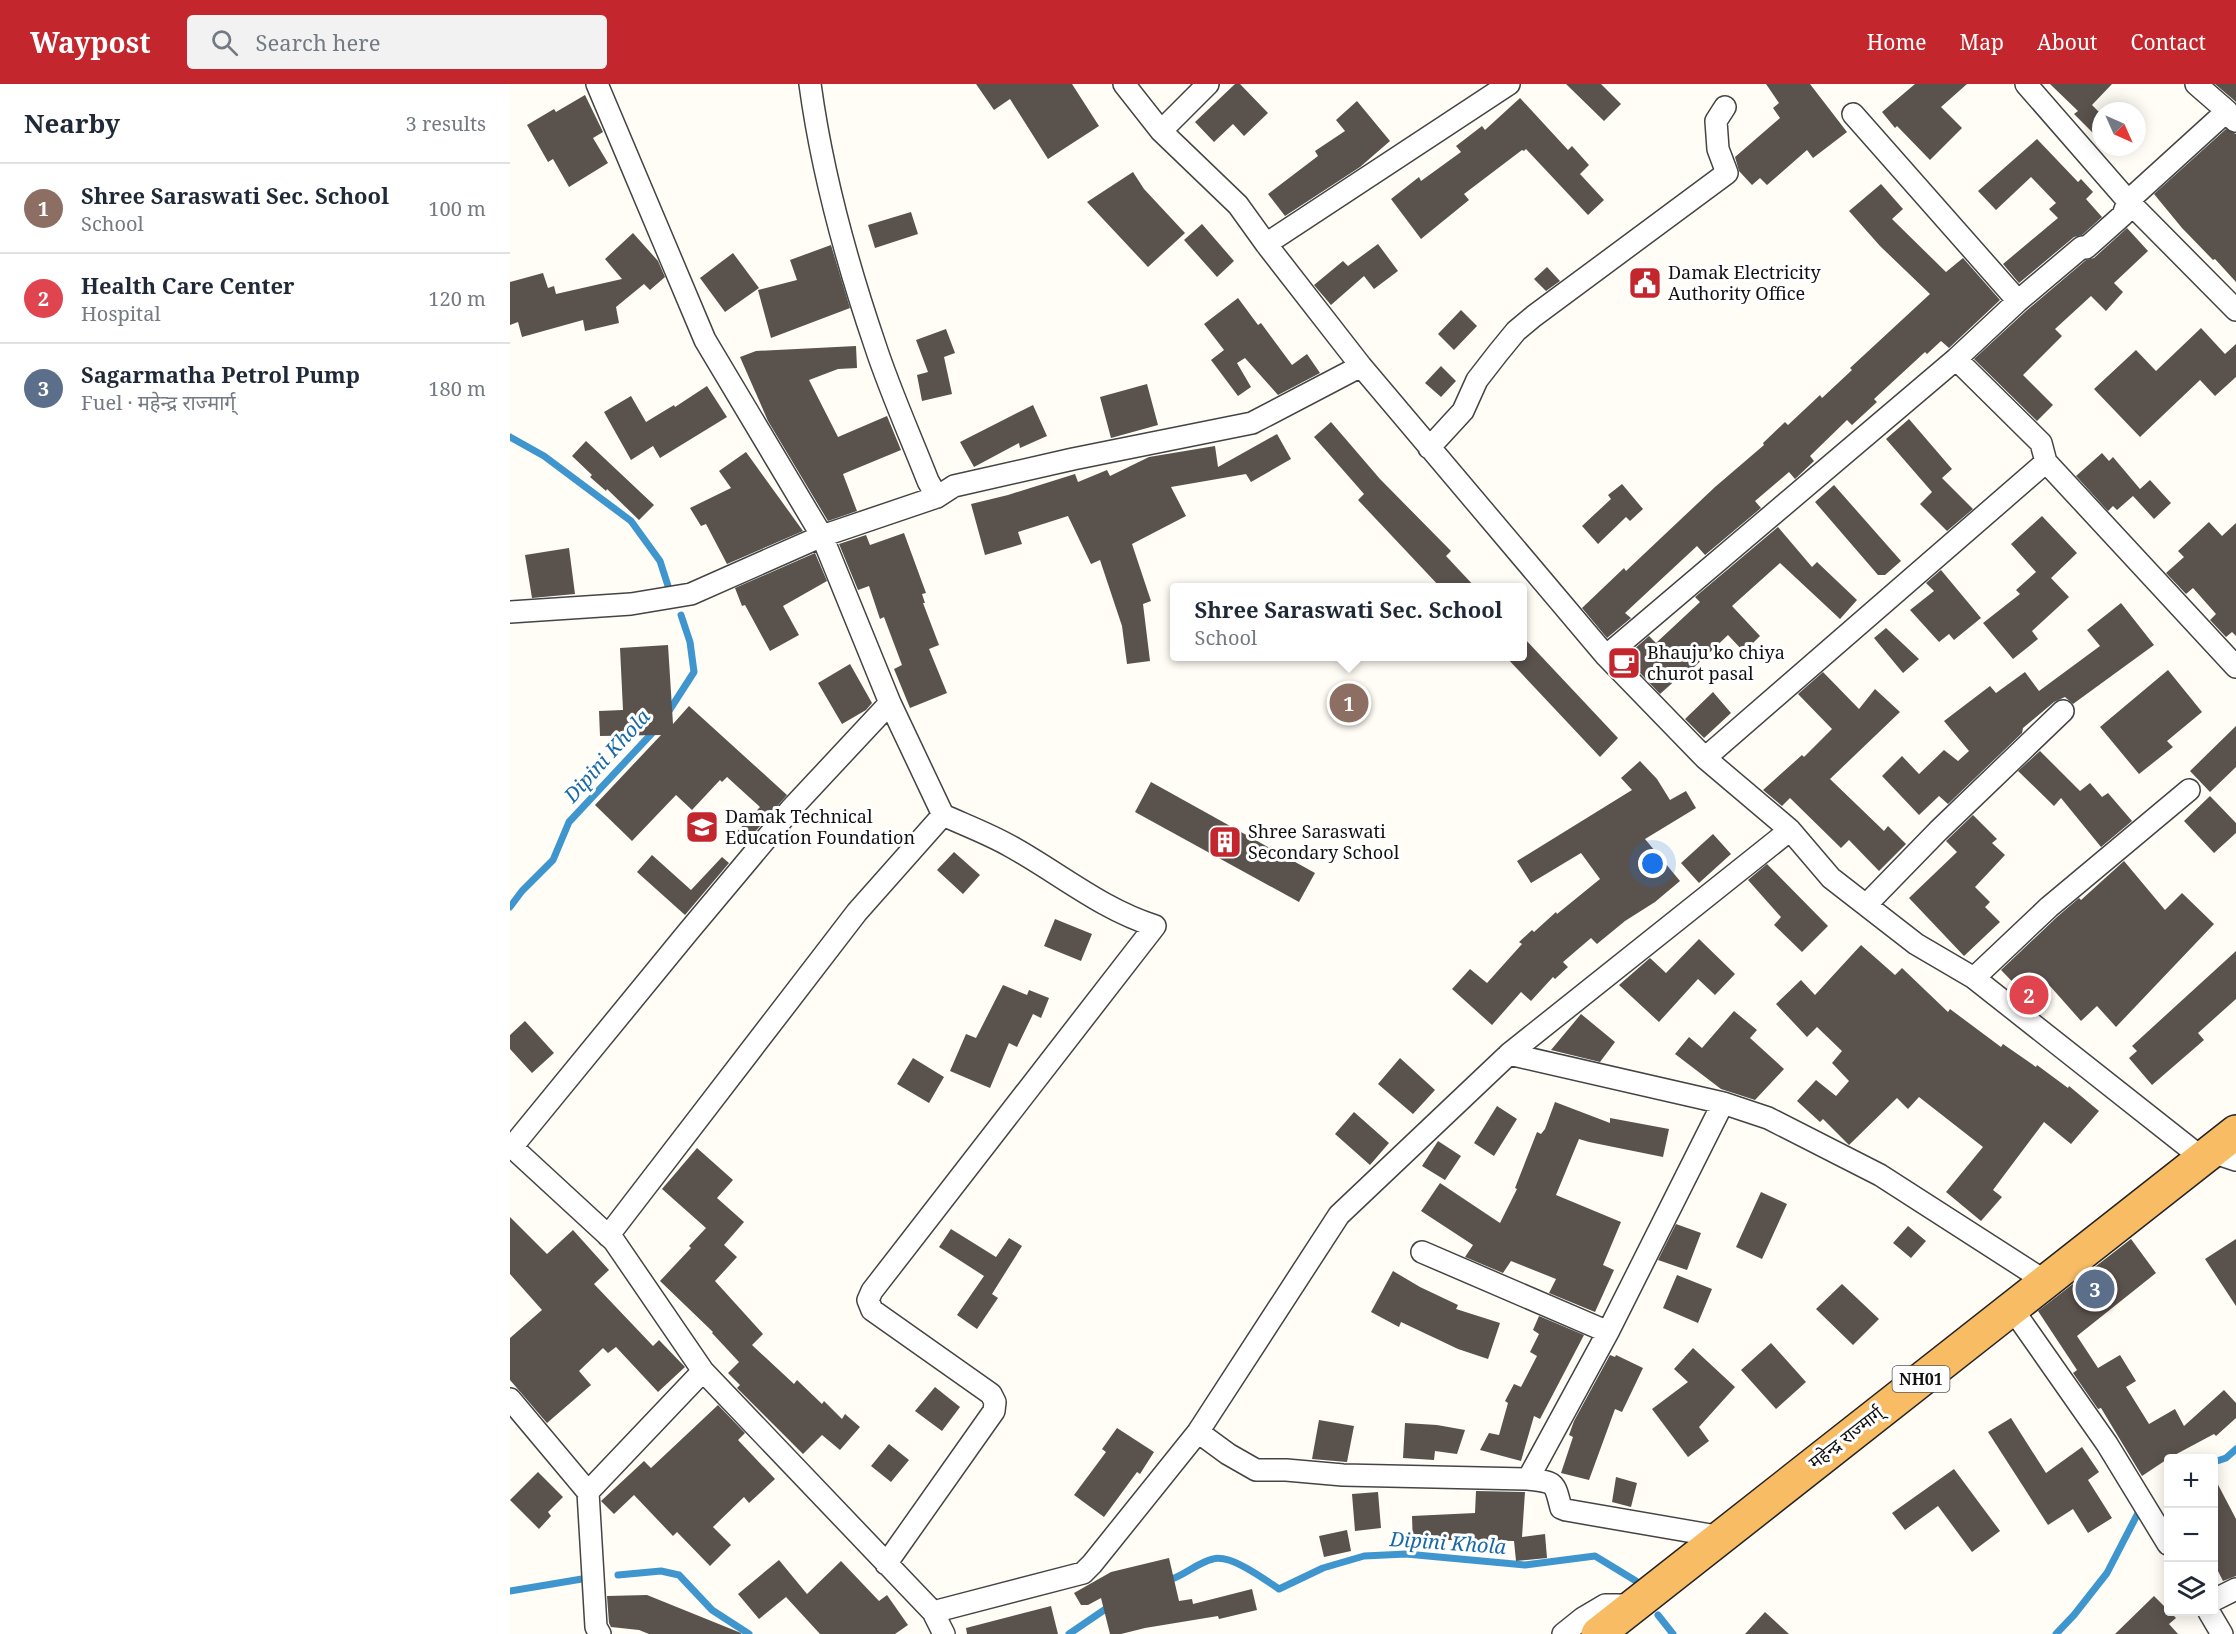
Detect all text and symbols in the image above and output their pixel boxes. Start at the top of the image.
search box [187,15,607,69]
text: Waypost [30,23,151,61]
icon: search [208,26,241,59]
text: Search here [256,27,380,57]
text: Home [1867,28,1927,56]
text: Map [1960,28,2004,56]
text: About [2037,28,2098,56]
text: Contact [2131,28,2206,56]
north arrow [2092,102,2146,156]
text: Nearby [24,105,120,141]
text: 3 results [406,110,486,137]
text: Shree Saraswati Sec. School [81,180,389,210]
text: 1 [38,195,49,222]
text: 100 m [428,195,486,222]
text: School [81,210,144,237]
place label: Damak Electricity Authority Office [1668,260,1821,305]
public building icon: Damak Electricity Authority Office [1627,265,1663,301]
text: Health Care Center [81,270,295,300]
text: 2 [38,285,49,312]
text: 120 m [428,285,486,312]
text: Hospital [81,300,161,327]
text: Sagarmatha Petrol Pump [81,359,360,389]
text: 3 [38,375,49,402]
text: 180 m [428,375,486,402]
text: Fuel · महेन्द्र राज्मार्ग् [81,389,236,416]
popup [1170,583,1527,661]
text: Shree Saraswati Sec. School [1195,594,1502,624]
text: School [1195,624,1257,651]
place label: Bhauju ko chiya churot pasal [1647,640,1785,685]
cafe icon: Bhauju ko chiya churot pasal [1606,645,1642,681]
pin: 1 [1330,680,1368,726]
water label: Dipini Khola [557,703,656,809]
place label: Damak Technical Education Foundation [725,804,915,849]
school or university icon: Damak Technical Education Foundation [684,809,720,845]
place label: Shree Saraswati Secondary School [1248,819,1400,864]
building icon: Shree Saraswati Secondary School [1207,824,1243,860]
your location [1638,849,1667,878]
pin: 2 [2010,972,2048,1018]
pin: 3 [2076,1266,2114,1312]
road number: NH01 [1892,1366,1950,1392]
street label: महेन्द्र राज्मार्ग् [1803,1399,1890,1474]
map controls [2164,1454,2218,1616]
button: + [2164,1454,2218,1508]
button: − [2164,1508,2218,1562]
water label: Dipini Khola [1388,1525,1508,1560]
button: layers [2164,1562,2218,1616]

